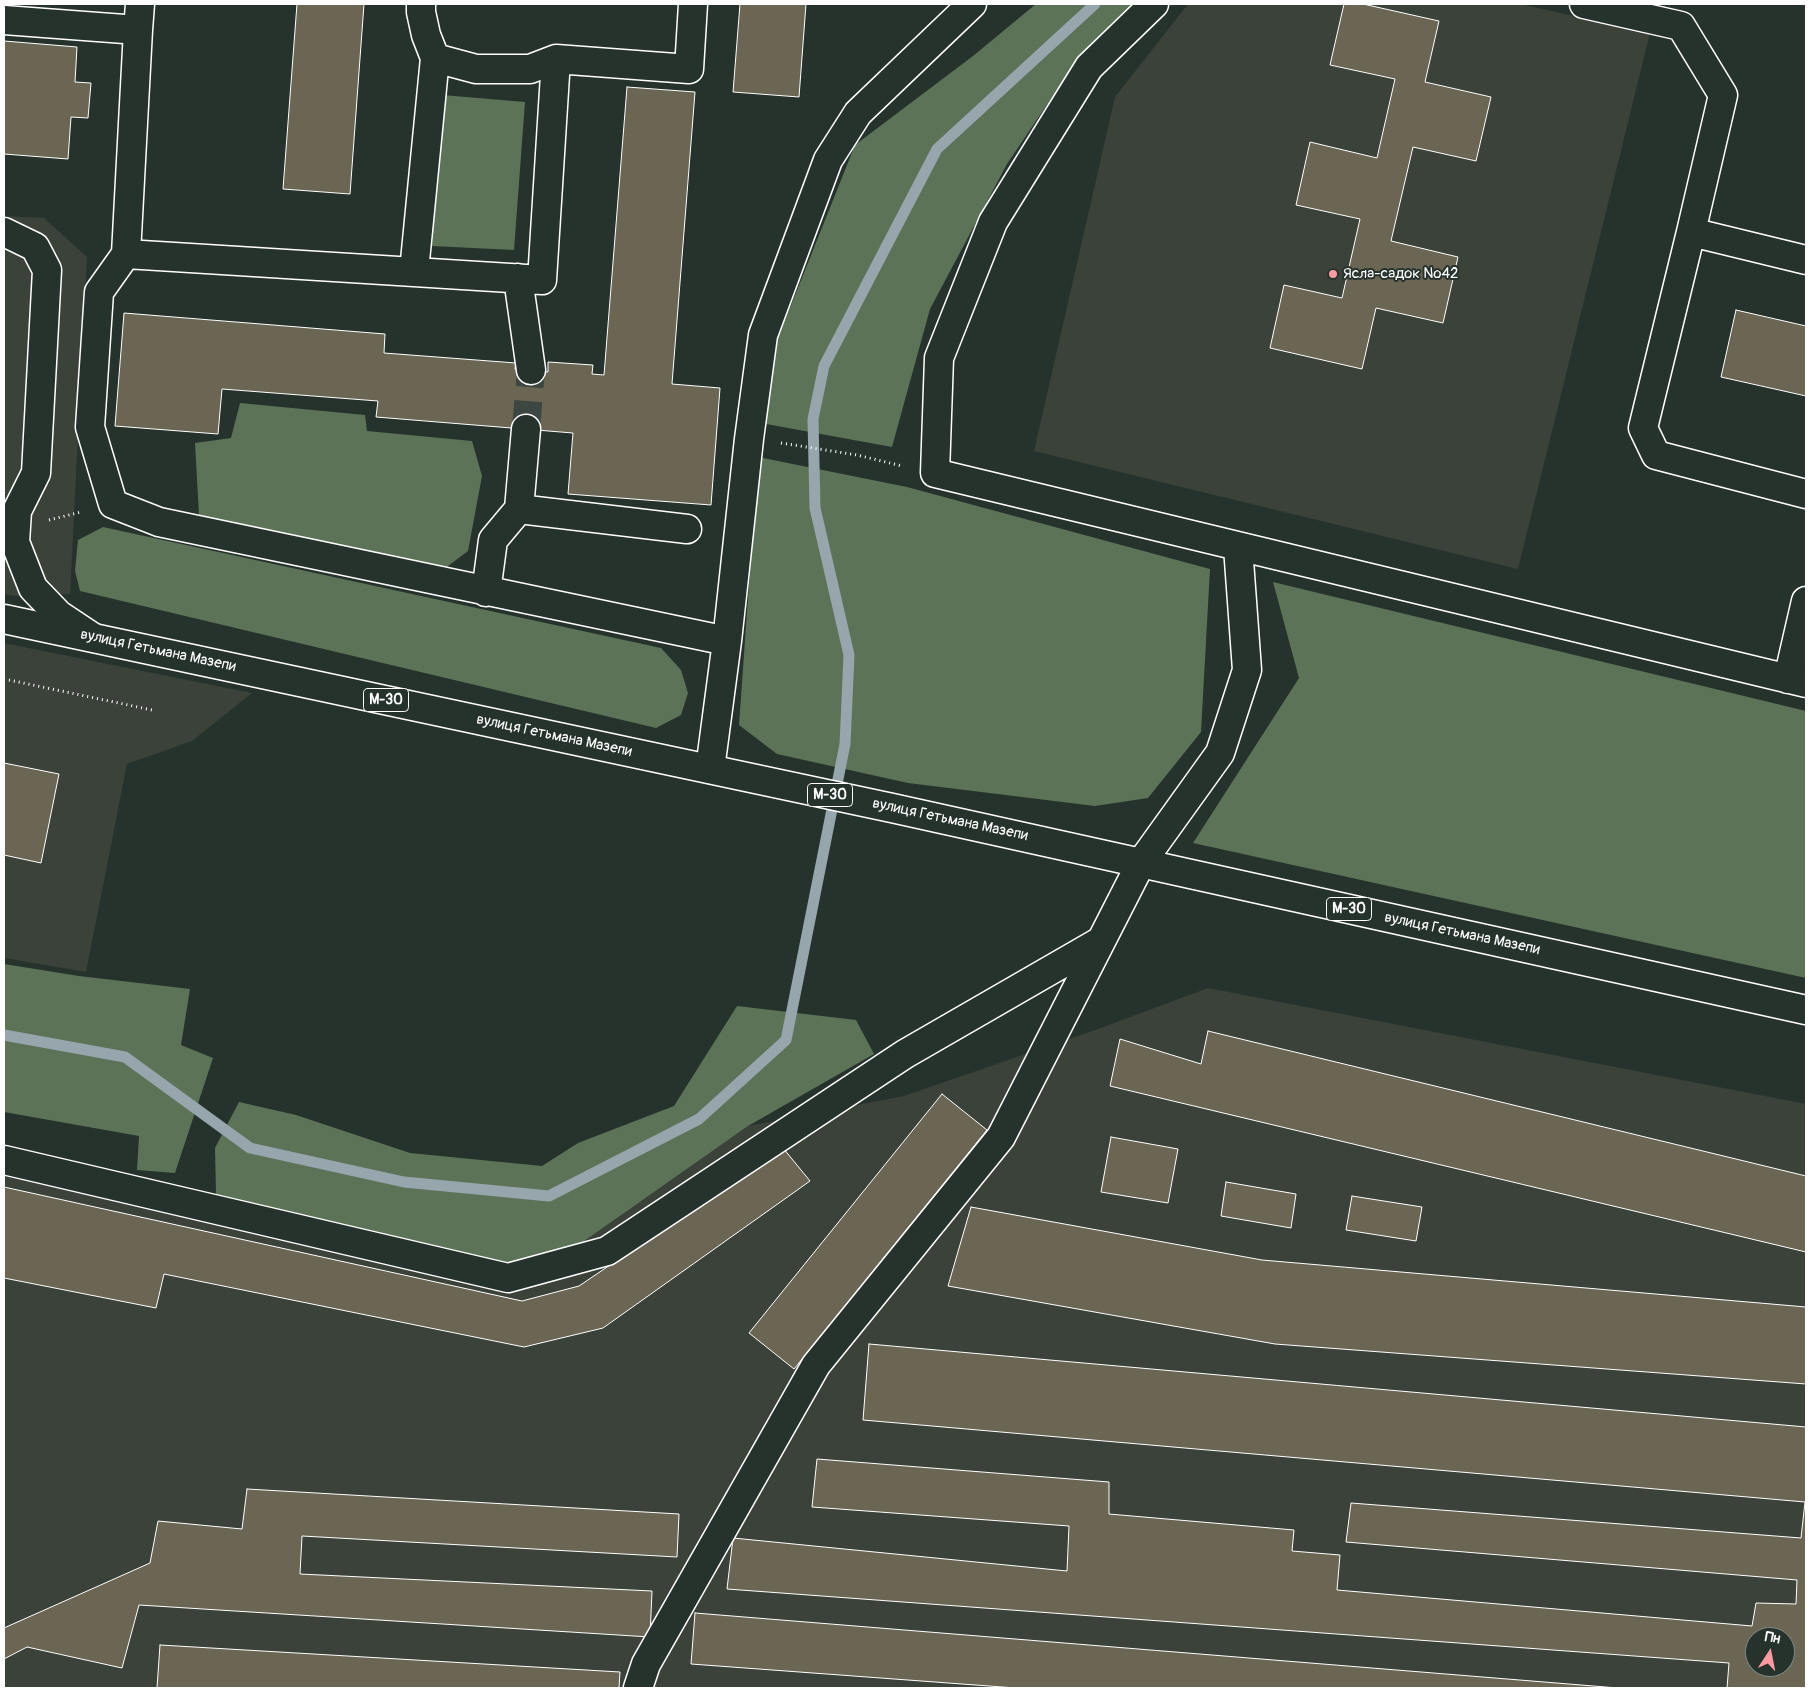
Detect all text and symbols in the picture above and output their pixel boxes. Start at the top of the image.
place label: Ясла-садок №42 [1343,265,1458,283]
marker: Ясла-садок №42 [1327,268,1339,280]
street label: вулиця Гетьмана Мазепи [79,626,237,676]
road number: М-30 [364,688,408,712]
street label: вулиця Гетьмана Мазепи [475,711,633,761]
road number: М-30 [808,784,852,806]
street label: вулиця Гетьмана Мазепи [871,795,1029,845]
road number: М-30 [1326,898,1372,921]
street label: вулиця Гетьмана Мазепи [1383,909,1541,959]
north arrow [1745,1627,1795,1677]
text: Пн [1764,1628,1782,1648]

